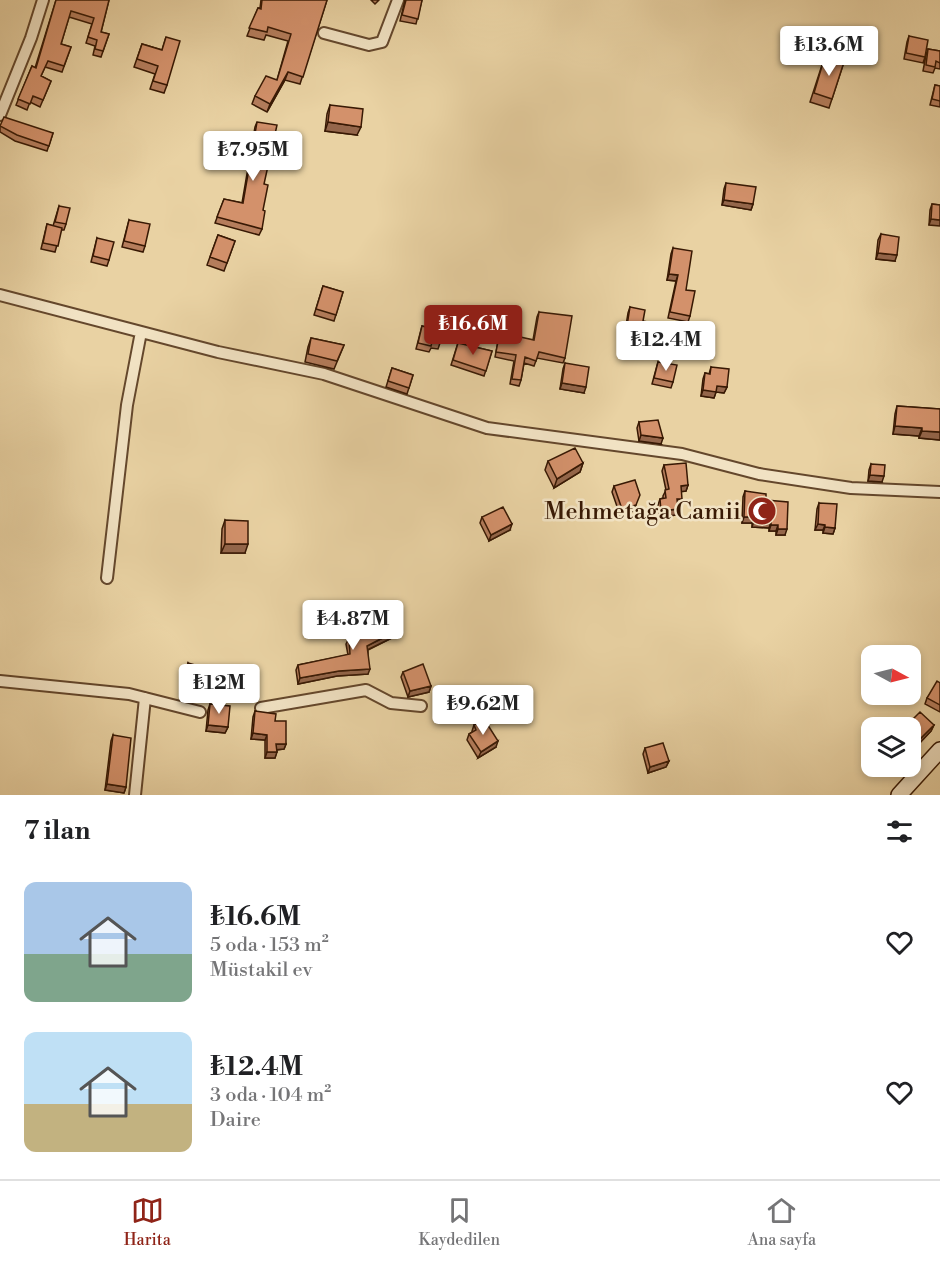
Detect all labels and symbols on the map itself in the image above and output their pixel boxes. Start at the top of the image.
pin: ₺13.6M [780,26,878,77]
pin: ₺7.95M [204,131,302,182]
pin: ₺16.6M [424,305,522,356]
pin: ₺12.4M [617,321,715,372]
mosque icon: Mehmetağa Camii [746,495,778,527]
place label: Mehmetağa Camii [544,497,741,527]
pin: ₺4.87M [304,600,402,651]
north arrow [861,645,921,705]
pin: ₺12M [183,664,255,715]
pin: ₺9.62M [434,685,532,736]

